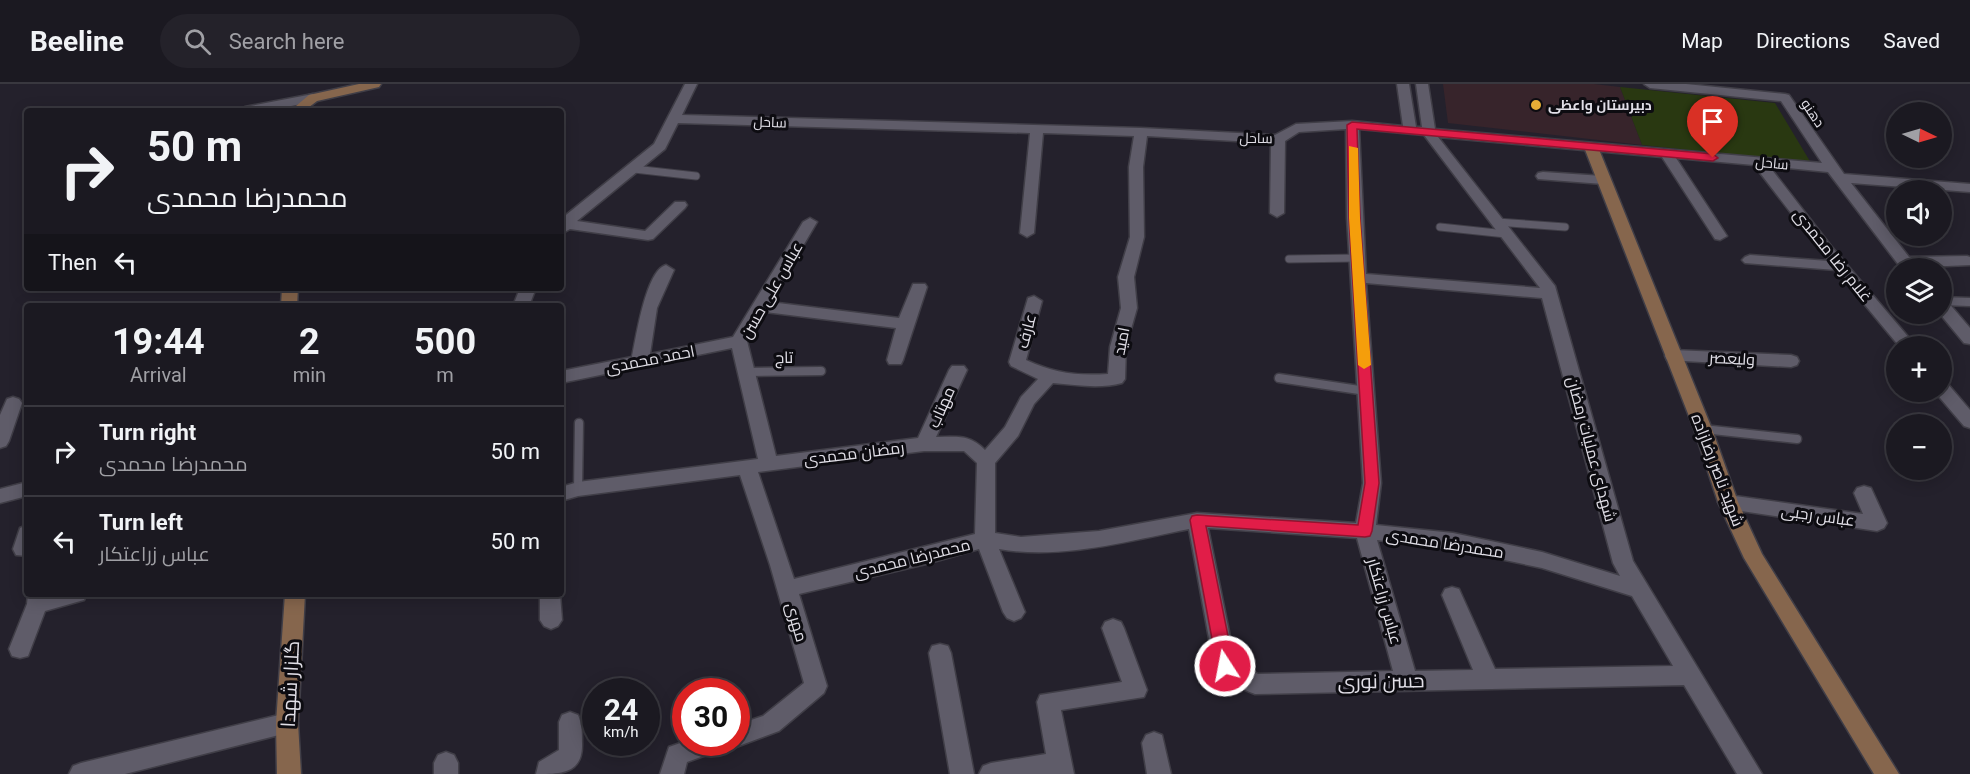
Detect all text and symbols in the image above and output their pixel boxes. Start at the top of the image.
search box [160,14,580,68]
text: Beeline [30,25,124,58]
icon: search [181,25,214,58]
text: Search here [229,29,345,54]
text: Map [1681,29,1723,53]
text: Directions [1756,29,1850,53]
text: Saved [1883,29,1940,53]
pin [1687,96,1738,158]
street label: دهنو [1798,96,1828,130]
place label: دبیرستان واعظی [1548,97,1652,114]
marker: دبیرستان واعظی [1529,98,1543,112]
north arrow [1886,102,1952,168]
map controls [1886,102,1952,480]
icon: arrive [1696,105,1729,138]
street label: ساحل [753,113,787,131]
text: 50 m [147,122,242,171]
street label: ساحل [1239,130,1273,146]
icon: right [48,132,126,210]
street label: ساحل [1755,154,1789,172]
button: sound [1886,180,1952,246]
text: محمدرضا محمدی [147,182,348,214]
street label: غلام رضا محمدی [1788,205,1876,307]
street label: عباس علی حسن [736,239,808,342]
icon: left [109,246,142,279]
text: Then [48,250,97,275]
button: layers [1886,258,1952,324]
street label: عارف [1013,312,1040,350]
text: 19:44 [112,321,205,363]
text: 2 [299,321,320,363]
text: 500 [414,321,476,363]
street label: امید [1110,326,1133,357]
button: + [1886,336,1952,402]
street label: احمد محمدی [604,342,696,378]
street label: تاج [775,348,794,369]
street label: ولیعصر [1708,348,1755,369]
text: Arrival [130,363,187,387]
text: min [293,363,326,387]
text: m [436,363,454,387]
street label: شهدای عملیات رمضان [1562,374,1620,524]
street label: مهتاب [924,384,960,431]
street label: شهید ناصر رضازاده [1686,411,1748,529]
button: − [1886,414,1952,480]
text: Turn right [99,420,196,445]
icon: right [48,435,81,468]
street label: رمضان محمدی [803,438,906,470]
text: 50 m [491,439,540,464]
text: محمدرضا محمدی [99,452,248,476]
street label: عباس رجبی [1780,501,1856,531]
text: Turn left [99,510,183,535]
icon: left [48,525,81,558]
street label: محمدرضا محمدی [1385,525,1505,563]
text: 50 m [491,529,540,554]
street label: محمدرضا محمدی [852,535,972,583]
text: عباس زراعتکار [99,542,210,566]
street label: عباس زراعتکار [1362,555,1406,647]
street label: مهری [781,600,811,644]
position arrow [1193,634,1257,698]
street label: گلزار شهدا [276,640,305,728]
street label: حسن نوری [1337,668,1425,695]
speed limit sign: 30 [672,678,750,756]
text: 24 [604,692,638,727]
text: km/h [603,723,639,741]

